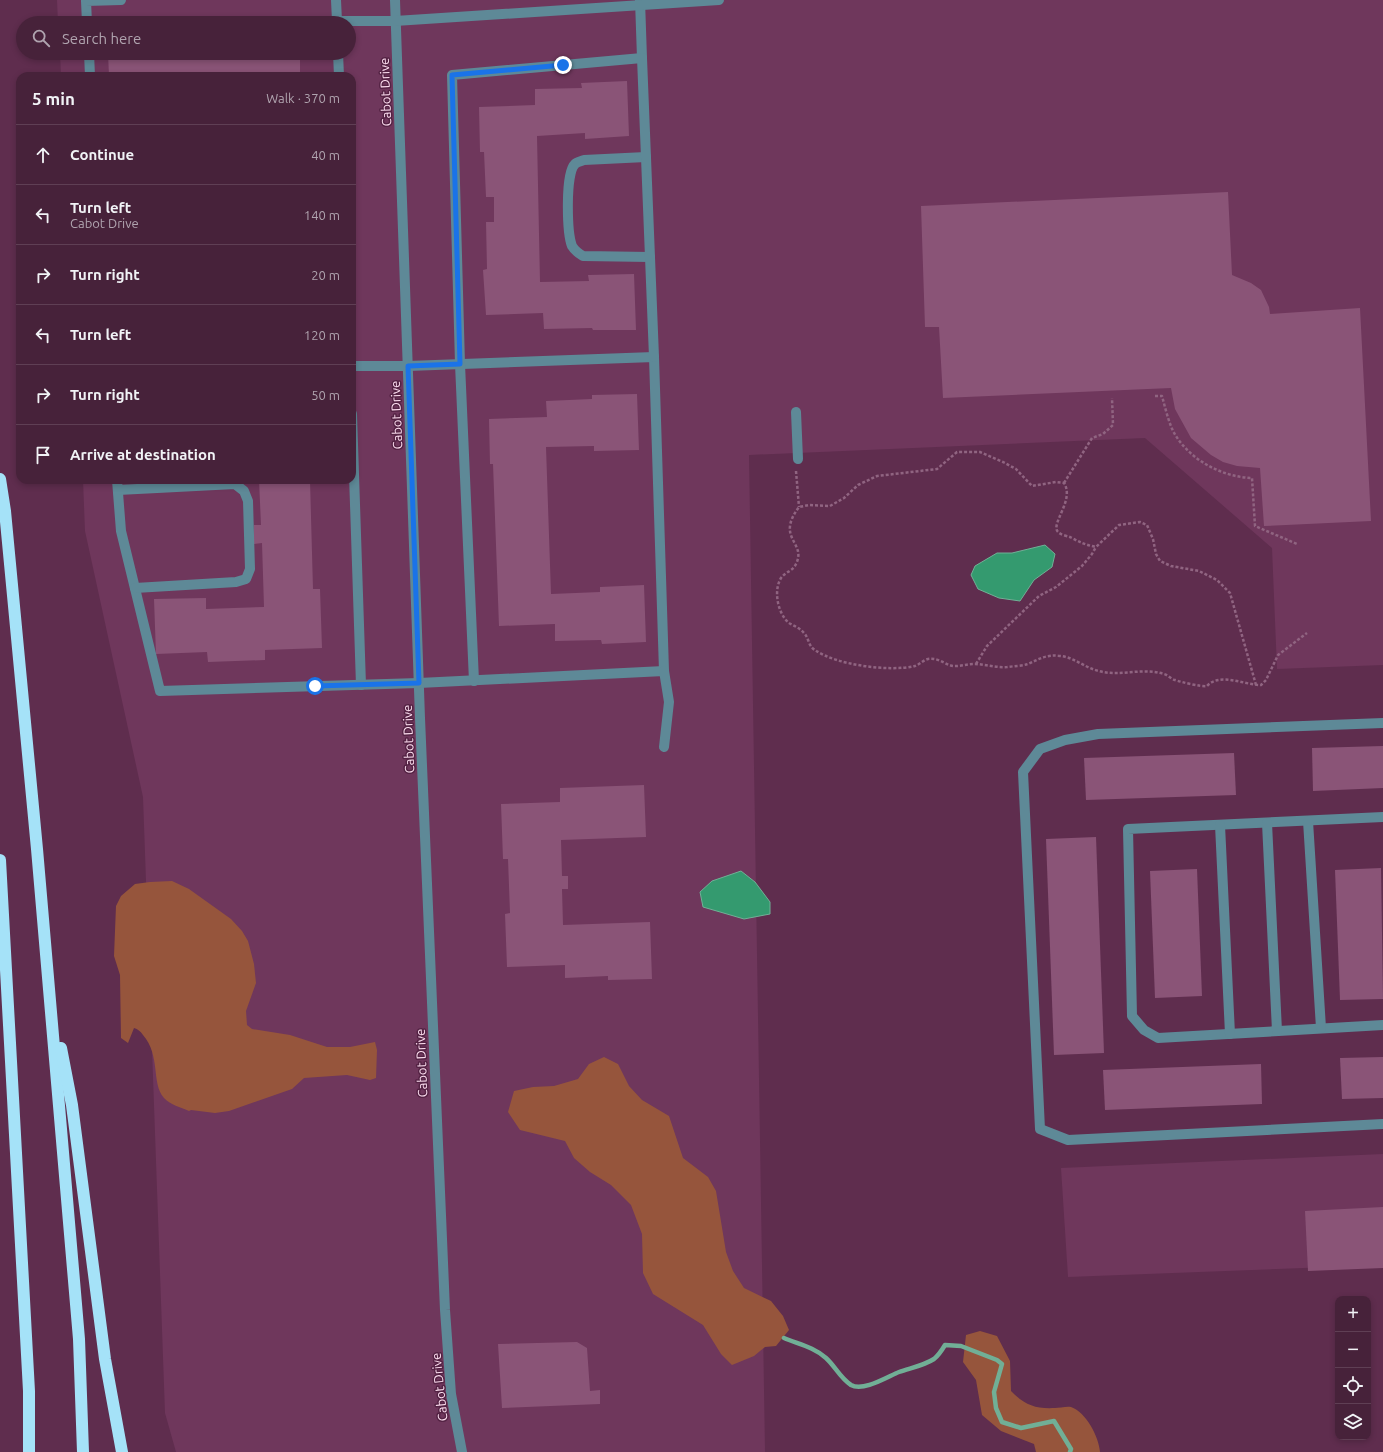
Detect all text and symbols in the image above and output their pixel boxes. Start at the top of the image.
search box [16,16,356,60]
icon: search [30,27,52,49]
text: Search here [62,30,141,47]
route end [554,56,572,74]
street label: Cabot Drive [377,57,393,127]
text: 5 min [32,89,75,108]
text: Walk · 370 m [266,91,340,105]
icon: ahead [32,144,54,166]
text: Continue [70,146,134,163]
text: 40 m [311,148,340,162]
text: Turn left [70,199,131,216]
icon: left [32,204,54,226]
text: 140 m [304,208,340,222]
text: Cabot Drive [70,216,139,230]
icon: right [32,264,54,286]
text: Turn right [70,266,140,283]
text: 20 m [311,268,340,282]
icon: left [32,324,54,346]
text: Turn left [70,326,131,343]
text: 120 m [304,328,340,342]
street label: Cabot Drive [388,380,404,450]
icon: right [32,384,54,406]
text: Turn right [70,386,140,403]
text: 50 m [311,388,340,402]
icon: arrive [32,444,54,466]
text: Arrive at destination [70,446,216,463]
route start [306,677,324,695]
street label: Cabot Drive [400,704,416,774]
street label: Cabot Drive [413,1028,429,1098]
map controls [1335,1296,1371,1440]
button: + [1335,1296,1371,1332]
button: − [1335,1332,1371,1368]
street label: Cabot Drive [428,1352,450,1422]
button: locate [1335,1368,1371,1404]
button: layers [1335,1404,1371,1440]

